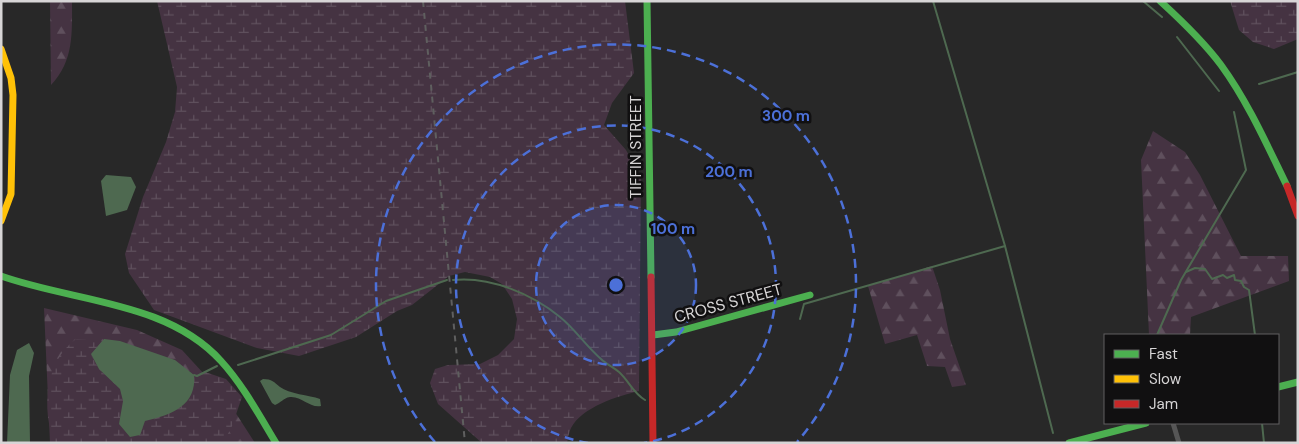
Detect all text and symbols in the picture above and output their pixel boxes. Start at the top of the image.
street label: TIFFIN STREET [625,95,646,199]
text: 300 m [762,106,810,126]
text: 200 m [705,162,753,182]
text: 100 m [651,219,695,239]
centre of rings [607,276,625,294]
street label: CROSS STREET [672,279,784,327]
legend [1104,334,1279,424]
text: Fast [1149,344,1178,364]
text: Slow [1149,369,1182,389]
text: Jam [1149,394,1178,414]

